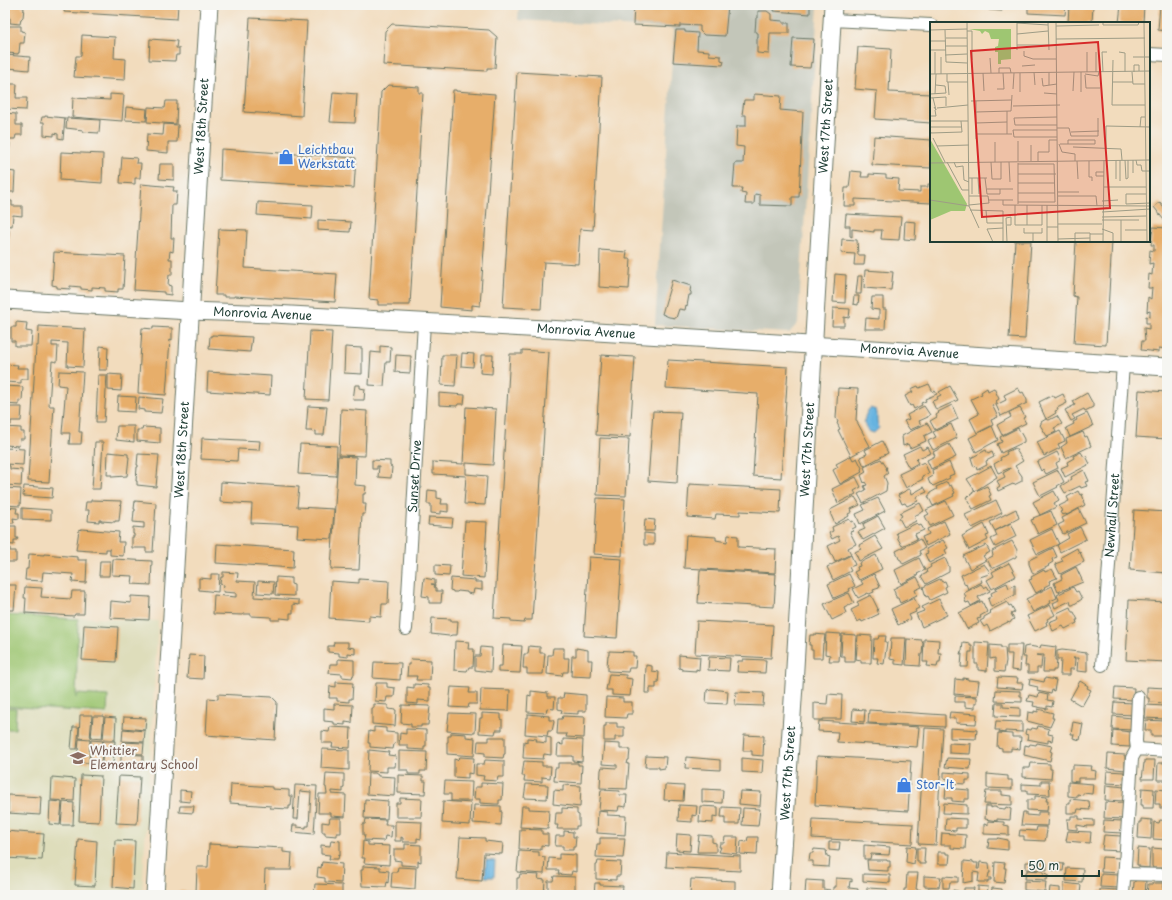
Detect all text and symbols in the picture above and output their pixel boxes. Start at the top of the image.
inset map [930,22,1150,242]
street label: West 18th Street [189,77,213,175]
street label: West 17th Street [813,78,837,174]
place label: Leichtbau Werkstatt [298,140,355,172]
shop icon: Leichtbau Werkstatt [277,148,295,166]
street label: Monrovia Avenue [213,302,313,324]
street label: Monrovia Avenue [536,319,637,342]
street label: Monrovia Avenue [860,338,960,362]
street label: West 18th Street [169,401,193,499]
street label: West 17th Street [795,402,818,498]
street label: Sunset Drive [403,439,425,513]
street label: Newhall Street [1100,472,1123,558]
street label: West 17th Street [775,725,799,821]
place label: Whittier Elementary School [90,741,198,773]
school or university icon: Whittier Elementary School [69,749,87,767]
place label: Stor-It [916,775,954,793]
shop icon: Stor-It [895,776,913,794]
scale bar [1022,852,1099,878]
text: 50 m [1028,856,1059,874]

